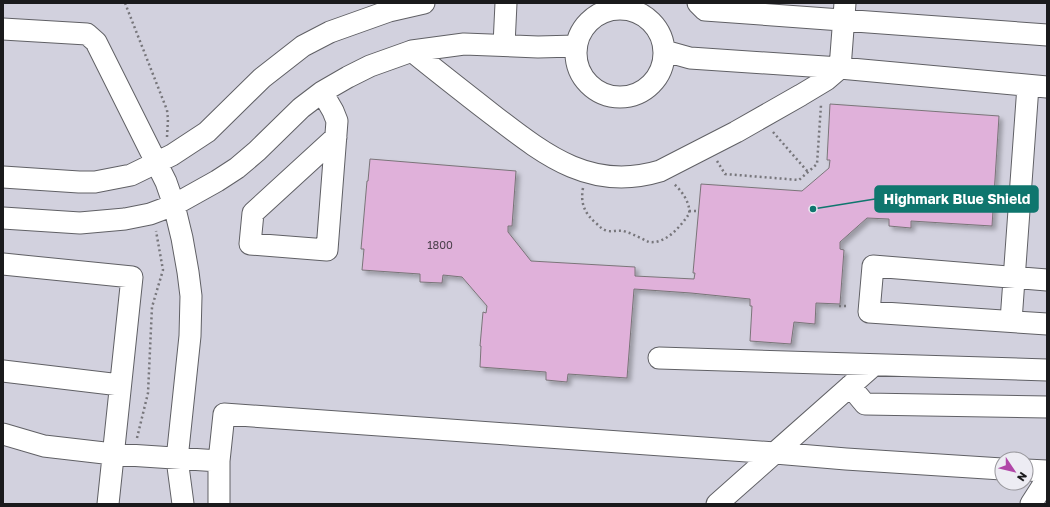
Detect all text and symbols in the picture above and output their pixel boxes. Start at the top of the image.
callout: Highmark Blue Shield [875,186,1038,212]
text: Highmark Blue Shield [884,190,1030,207]
house number: 1800 [427,238,453,251]
north arrow [994,451,1034,491]
text: N [1015,470,1030,484]

